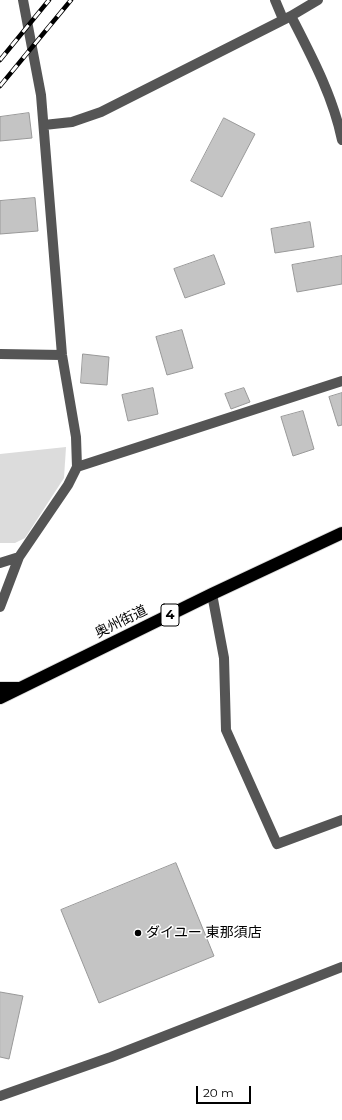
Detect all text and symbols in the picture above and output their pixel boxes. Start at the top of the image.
street label: 奥州街道 [92,602,150,642]
road number: 4 [161,604,179,626]
place label: ダイユー 東那須店 [146,925,262,941]
marker: ダイユー 東那須店 [133,928,143,938]
scale bar [198,1078,253,1104]
text: 20 m [203,1085,234,1100]

